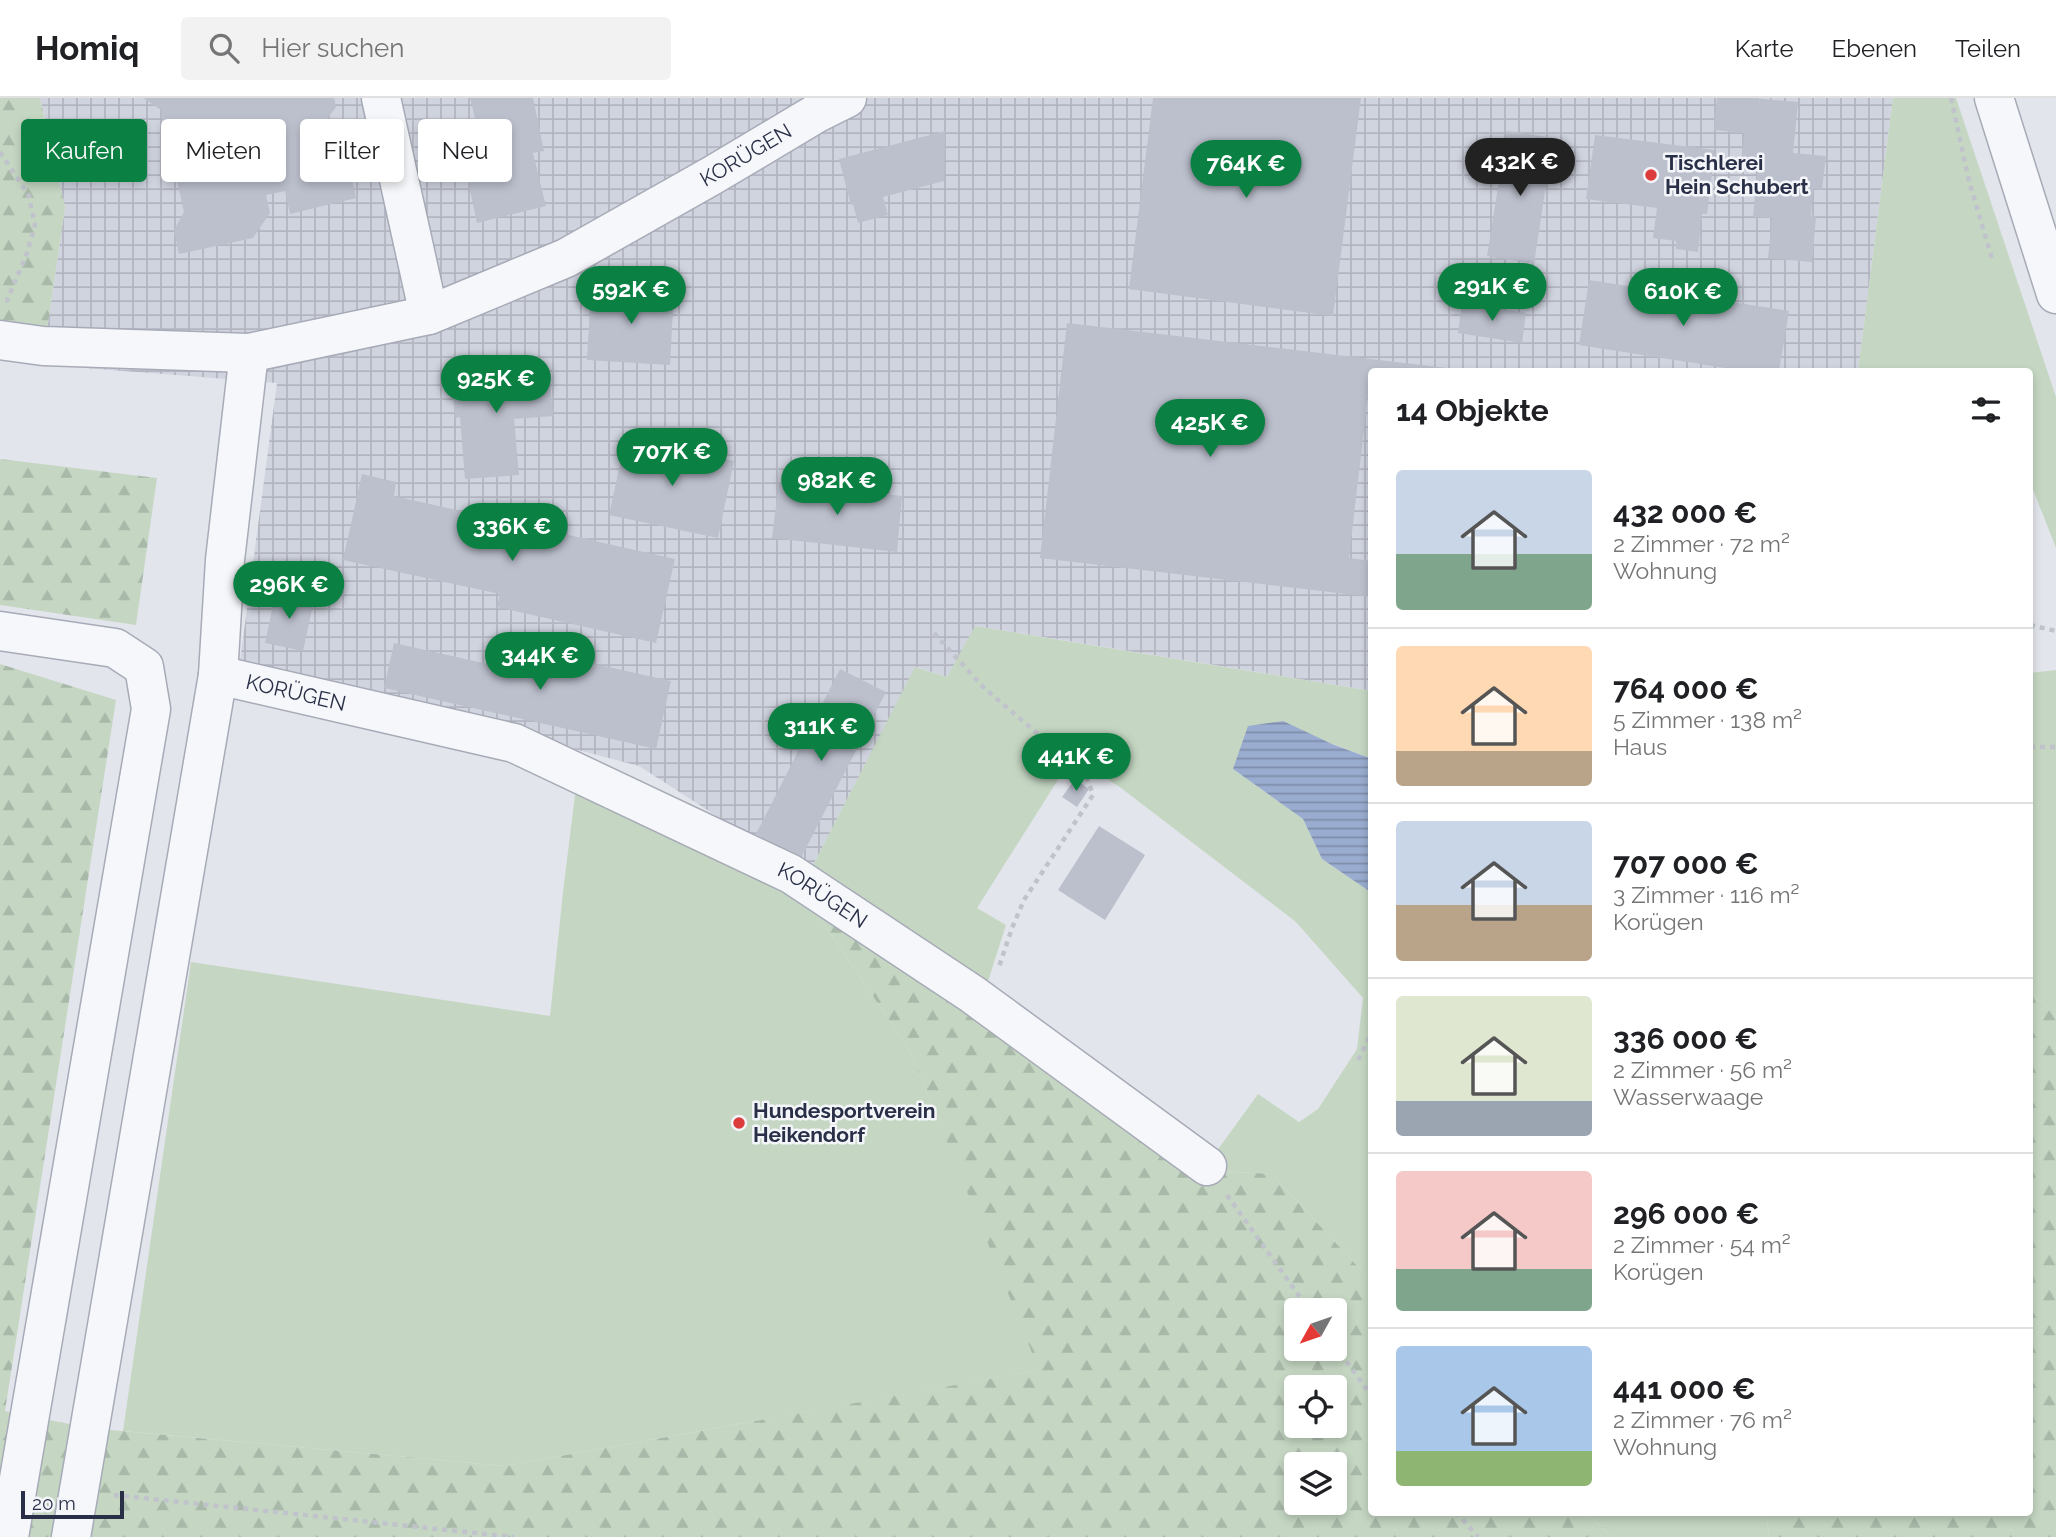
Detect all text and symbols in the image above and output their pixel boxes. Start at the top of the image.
search box [181,17,671,80]
text: Homiq [35,29,139,68]
icon: search [205,29,243,67]
text: Hier suchen [261,33,404,63]
text: Karte [1735,34,1794,63]
text: Ebenen [1832,34,1917,63]
text: Teilen [1955,34,2021,63]
street label: KORÜGEN [696,118,796,192]
chip: Kaufen [21,119,147,182]
chip: Mieten [161,119,286,182]
chip: Filter [300,119,404,182]
chip: Neu [418,119,512,182]
pin: 432K € [1463,139,1577,198]
pin: 764K € [1189,140,1303,200]
text: 432K € [1481,147,1559,174]
text: 764K € [1207,149,1285,176]
place label: Tischlerei Hein Schubert [1665,150,1809,199]
marker: Tischlerei Hein Schubert [1643,167,1659,183]
pin: 291K € [1435,264,1549,323]
pin: 592K € [574,266,688,326]
pin: 610K € [1626,268,1740,328]
text: 291K € [1454,272,1530,299]
text: 592K € [592,275,670,302]
text: 610K € [1644,277,1722,304]
pin: 925K € [439,356,553,415]
text: 925K € [457,364,535,391]
icon: filters [1967,391,2005,429]
text: 14 Objekte [1396,393,1549,428]
pin: 425K € [1153,400,1267,459]
text: 425K € [1171,408,1249,435]
pin: 707K € [615,428,729,488]
text: 707K € [633,437,711,464]
pin: 982K € [780,458,894,517]
text: 982K € [797,466,877,493]
text: 432 000 € [1613,495,1757,530]
icon: home [1452,498,1536,582]
pin: 336K € [455,504,569,563]
text: 336K € [473,512,551,539]
text: 2 Zimmer · 72 m² [1613,530,1790,557]
text: Wohnung [1613,557,1717,584]
pin: 296K € [232,561,346,621]
text: 296K € [249,570,329,597]
pin: 344K € [483,632,597,692]
text: 344K € [501,641,579,668]
street label: KORÜGEN [244,669,349,716]
text: 764 000 € [1613,671,1759,706]
icon: home [1452,674,1536,758]
pin: 311K € [764,704,878,763]
text: 5 Zimmer · 138 m² [1613,706,1802,733]
text: 311K € [784,712,858,739]
text: Haus [1613,733,1667,760]
pin: 441K € [1019,734,1133,793]
text: 441K € [1038,742,1114,769]
text: 707 000 € [1613,846,1759,881]
icon: home [1452,849,1536,933]
street label: KORÜGEN [774,857,872,933]
text: 3 Zimmer · 116 m² [1613,881,1800,908]
text: Korügen [1613,908,1704,935]
text: 336 000 € [1613,1021,1758,1056]
icon: home [1452,1024,1536,1108]
text: 2 Zimmer · 56 m² [1613,1056,1792,1083]
text: Wasserwaage [1613,1083,1763,1110]
place label: Hundesportverein Heikendorf [753,1098,935,1147]
marker: Hundesportverein Heikendorf [731,1115,747,1131]
text: 296 000 € [1613,1196,1759,1231]
icon: home [1452,1199,1536,1283]
text: 2 Zimmer · 54 m² [1613,1231,1791,1258]
text: Korügen [1613,1258,1704,1285]
north arrow [1284,1298,1348,1362]
map controls [1284,1298,1347,1515]
text: 441 000 € [1613,1371,1756,1406]
icon: home [1452,1374,1536,1458]
button: locate [1284,1375,1347,1438]
text: 2 Zimmer · 76 m² [1613,1406,1792,1433]
text: Wohnung [1613,1433,1717,1460]
button: layers [1284,1452,1347,1515]
scale bar [21,1488,124,1520]
text: 20 m [32,1492,76,1514]

